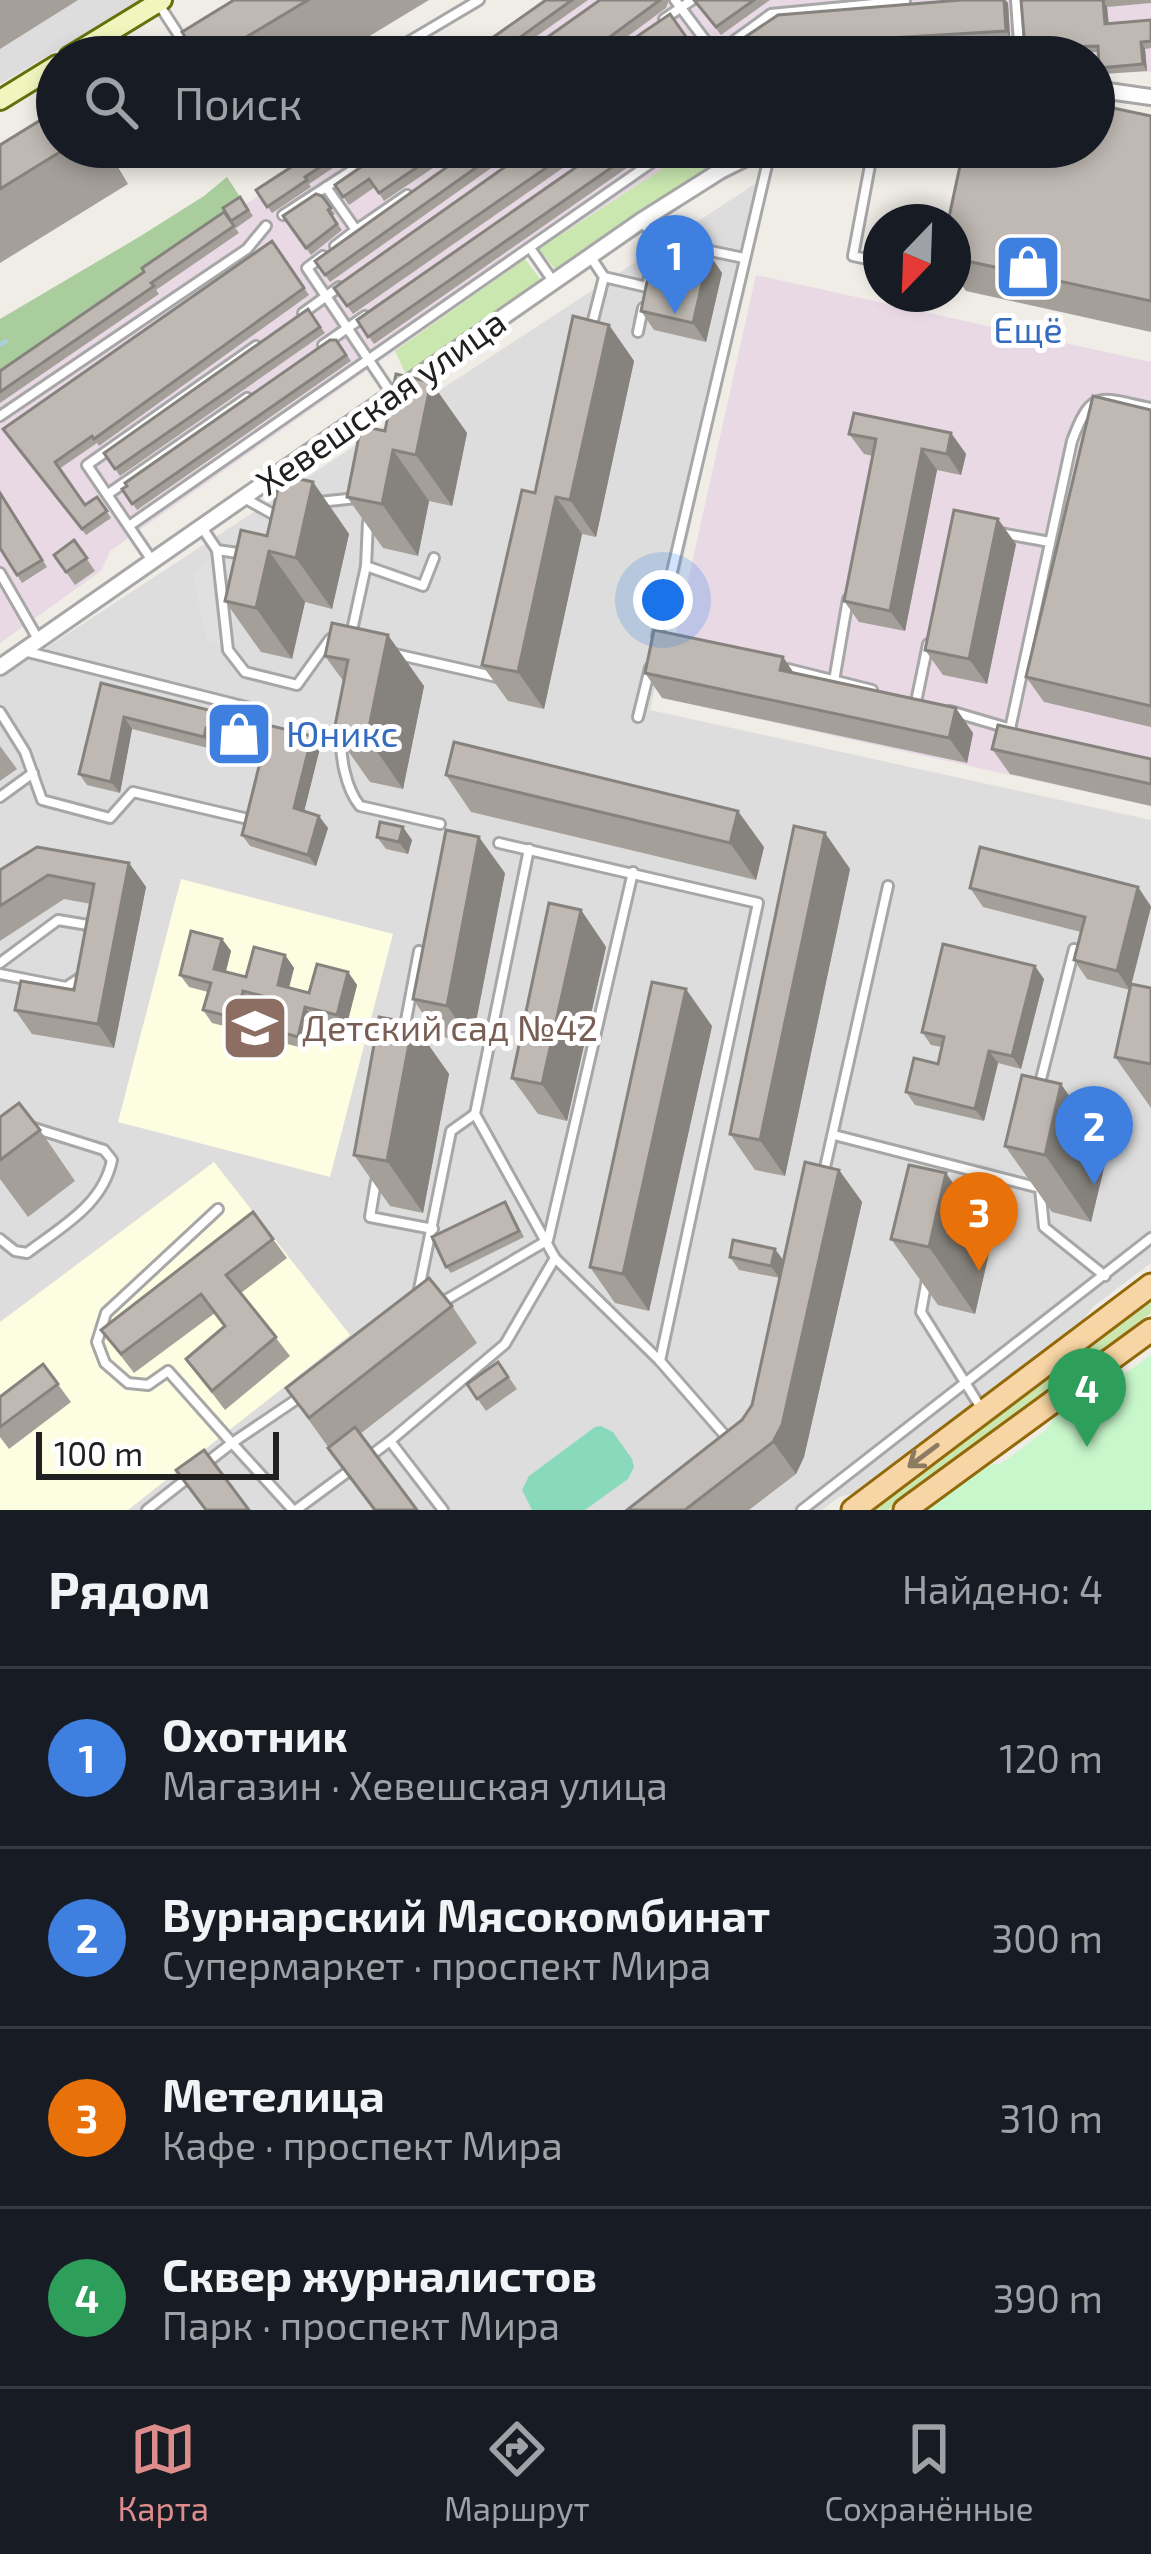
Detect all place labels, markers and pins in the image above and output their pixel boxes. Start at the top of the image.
pin: 1 [636,215,714,314]
shop icon: Ещё [993,232,1063,302]
place label: Ещё [993,307,1063,350]
shop icon: Юникс [204,699,274,769]
place label: Юникс [286,711,398,754]
school or university icon: Детский сад №42 [220,993,290,1063]
place label: Детский сад №42 [302,1005,598,1048]
pin: 2 [1055,1086,1133,1185]
pin: 3 [940,1172,1018,1271]
pin: 4 [1048,1348,1126,1447]

